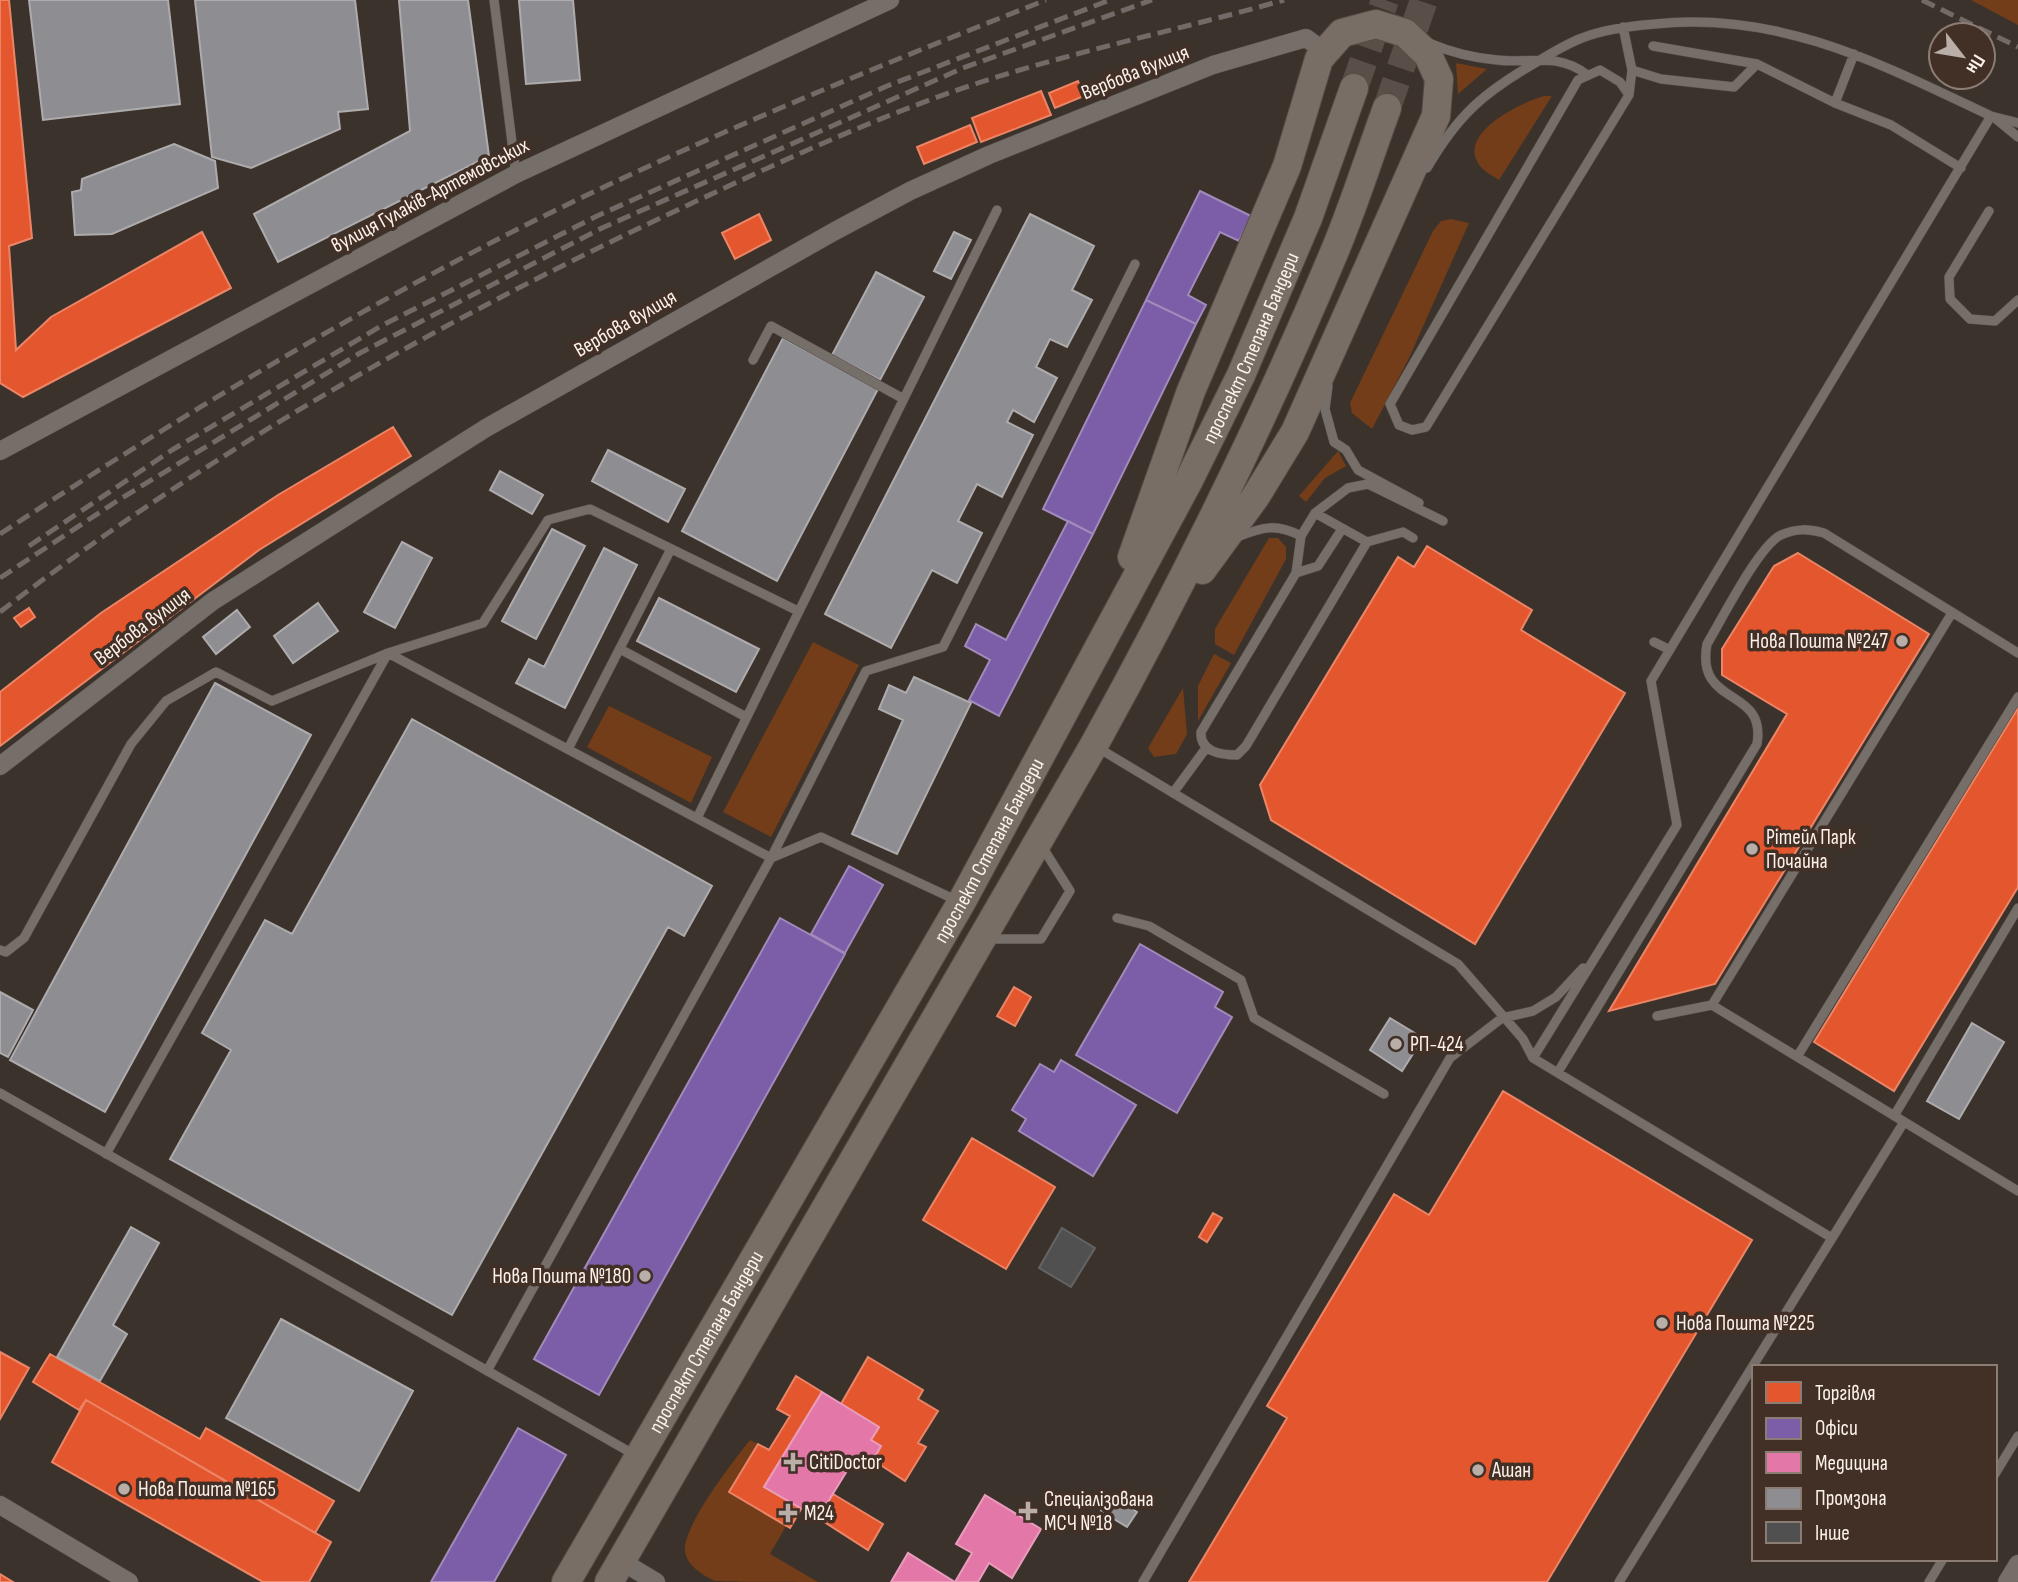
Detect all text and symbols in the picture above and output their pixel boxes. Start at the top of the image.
north arrow [1927,21,1997,91]
street label: Вербова вулиця [1078,40,1193,105]
text: Пн [1961,50,1990,78]
street label: вулиця Гулаків-Артемовських [327,133,533,258]
street label: проспект Степана Бандери [1197,249,1305,448]
street label: Вербова вулиця [570,284,681,363]
street label: Вербова вулиця [89,582,195,671]
place label: Нова Пошта №247 [1750,629,1889,654]
marker: Нова Пошта №247 [1894,633,1910,649]
street label: проспект Степана Бандери [929,754,1050,948]
place label: Рітейл Парк Почайна [1766,825,1856,874]
marker: Рітейл Парк Почайна [1744,841,1760,857]
place label: РП-424 [1410,1032,1464,1057]
marker: РП-424 [1388,1036,1404,1052]
street label: проспект Степана Бандери [643,1246,769,1438]
place label: Нова Пошта №180 [492,1264,631,1289]
marker: Нова Пошта №180 [637,1268,653,1284]
place label: Нова Пошта №225 [1676,1311,1815,1336]
marker: Нова Пошта №225 [1654,1315,1670,1331]
legend [1752,1365,1997,1561]
text: Торгівля [1815,1381,1876,1406]
text: Офіси [1815,1416,1858,1441]
place label: CitiDoctor [809,1450,882,1475]
text: Медицина [1815,1451,1888,1476]
marker: CitiDoctor [783,1452,803,1472]
place label: Ашан [1491,1458,1531,1483]
marker: Ашан [1470,1462,1486,1478]
place label: Нова Пошта №165 [138,1477,276,1502]
marker: Нова Пошта №165 [116,1481,132,1497]
text: Промзона [1815,1486,1886,1511]
place label: Спеціалізована МСЧ №18 [1044,1487,1154,1536]
place label: М24 [804,1501,834,1526]
marker: Спеціалізована МСЧ №18 [1018,1501,1038,1521]
marker: М24 [778,1503,798,1523]
text: Інше [1815,1521,1850,1546]

